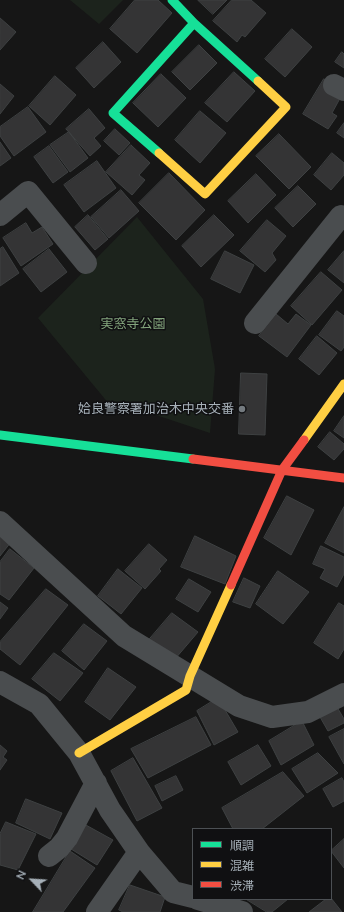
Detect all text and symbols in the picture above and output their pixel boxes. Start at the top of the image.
park label: 実窓寺公園 [101,316,165,332]
place label: 姶良警察署加治木中央交番 [78,401,234,417]
marker: 姶良警察署加治木中央交番 [237,404,247,414]
legend [192,828,332,900]
text: 順調 [230,838,254,853]
text: 混雑 [230,858,254,873]
north arrow [12,860,52,900]
text: N [13,868,28,881]
text: 渋滞 [230,878,254,893]

